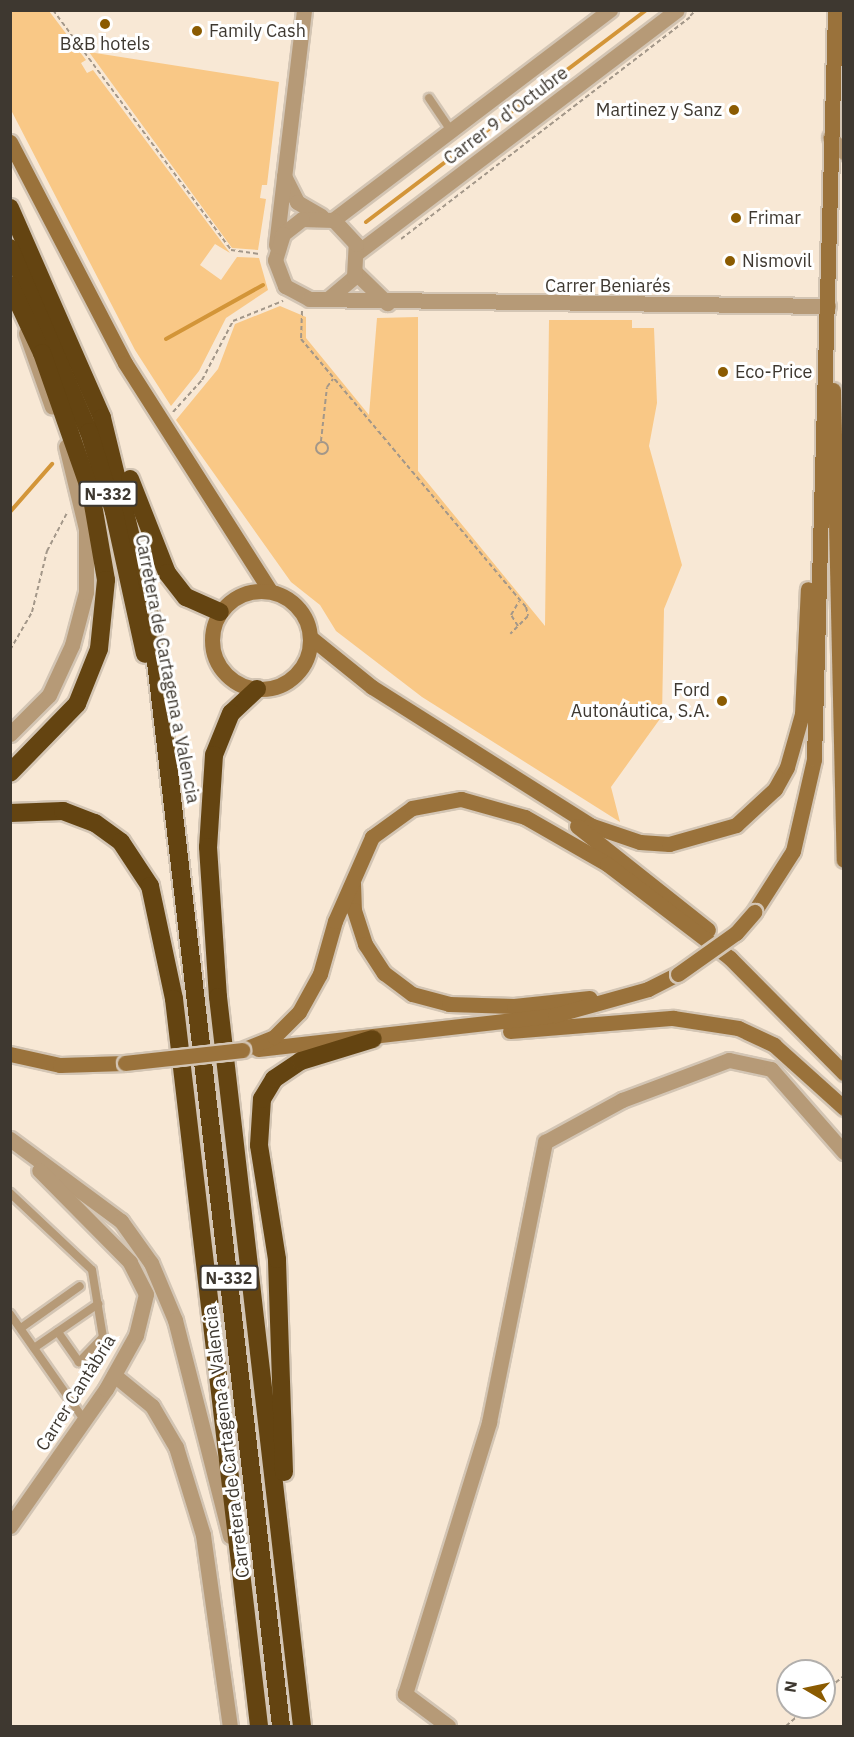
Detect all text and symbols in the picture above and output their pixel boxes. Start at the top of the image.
marker: B&B hotels [98,17,112,31]
place label: Family Cash [209,20,306,42]
marker: Family Cash [190,24,204,38]
place label: B&B hotels [60,33,150,55]
street label: Carrer 9 d’Octubre [440,62,572,170]
place label: Martinez y Sanz [596,99,722,121]
marker: Martinez y Sanz [727,103,741,117]
place label: Frimar [748,207,801,229]
marker: Frimar [729,211,743,225]
place label: Nismovil [742,250,812,272]
marker: Nismovil [723,254,737,268]
street label: Carrer Beniarés [545,275,671,297]
place label: Eco-Price [735,361,812,383]
marker: Eco-Price [716,365,730,379]
road number: N-332 [78,481,138,507]
street label: Carretera de Cartagena a Valencia [130,533,204,805]
place label: Ford Autonáutica, S.A. [571,680,710,722]
marker: Ford Autonáutica, S.A. [715,694,729,708]
road number: N-332 [199,1265,259,1291]
street label: Carretera de Cartagena a Valencia [200,1305,254,1579]
street label: Carrer Cantàbria [32,1331,120,1455]
north arrow [776,1659,836,1719]
text: N [779,1679,801,1694]

